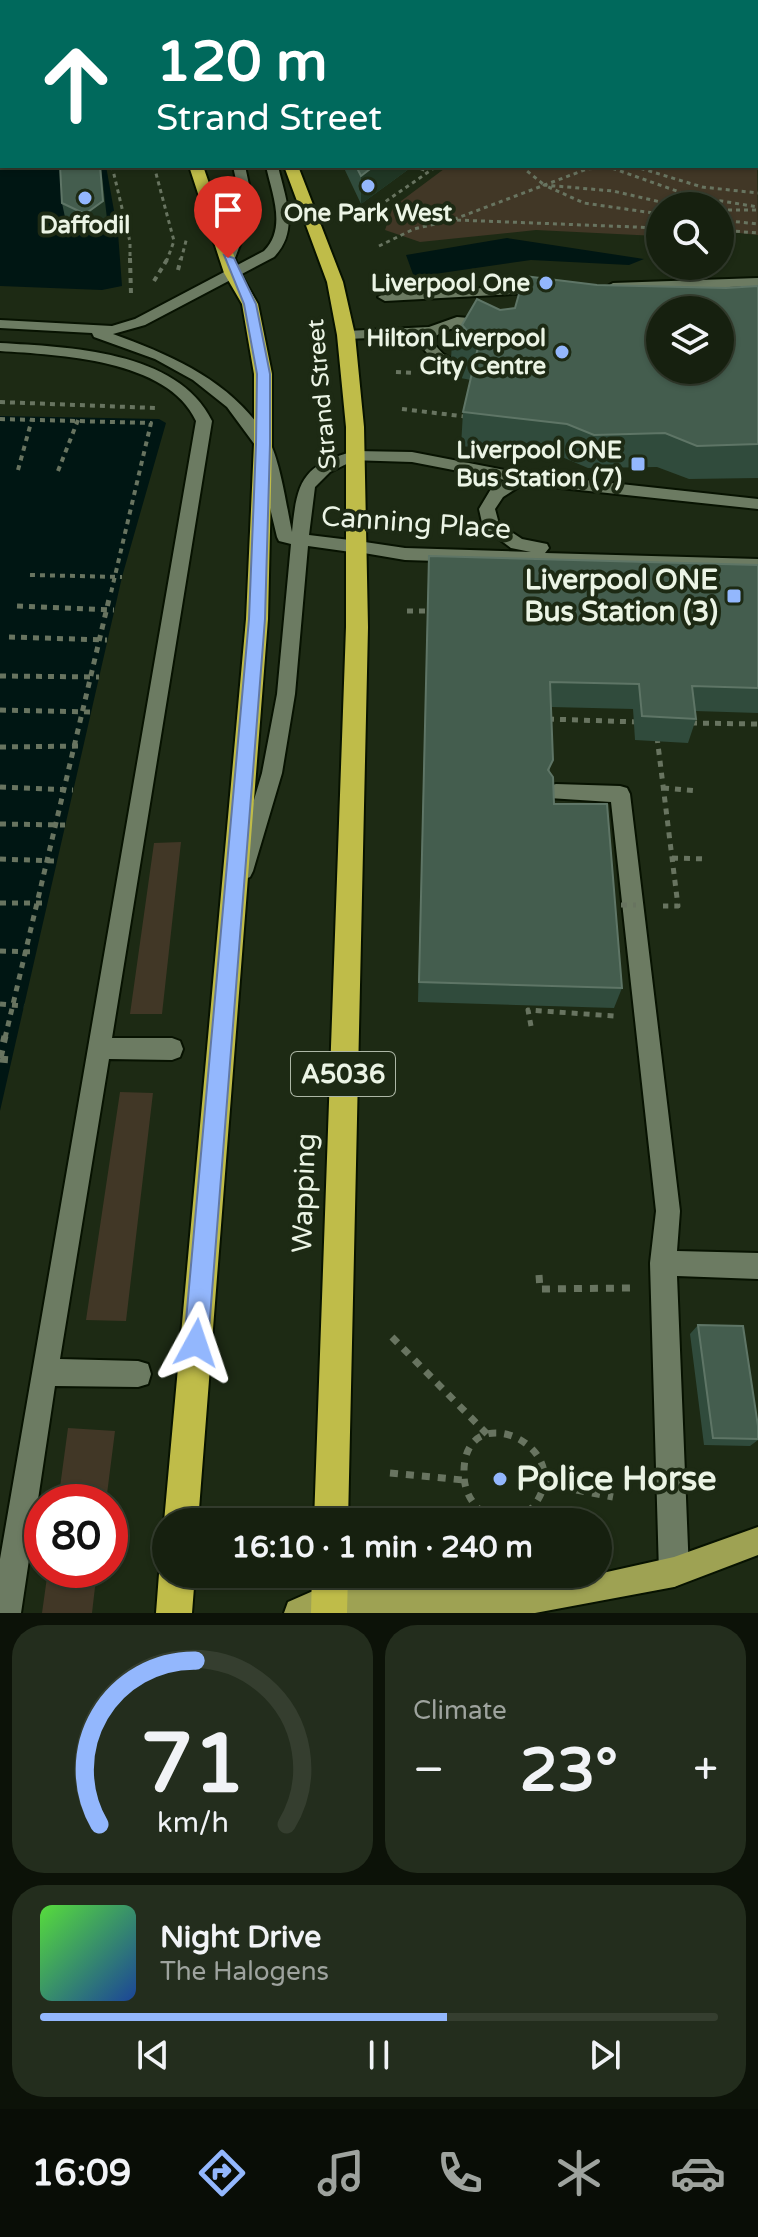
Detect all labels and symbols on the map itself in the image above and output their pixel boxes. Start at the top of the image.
pin [194,176,262,258]
marker: One Park West [359,177,377,195]
marker: Daffodil [76,189,94,207]
place label: One Park West [284,199,453,228]
place label: Daffodil [40,211,130,240]
place label: Liverpool One [371,269,530,298]
marker: Liverpool One [537,274,555,292]
street label: Strand Street [301,318,343,470]
place label: Hilton Liverpool City Centre [366,324,546,381]
marker: Hilton Liverpool City Centre [553,343,571,361]
place label: Liverpool ONE Bus Station (7) [456,436,622,493]
marker: Liverpool ONE Bus Station (7) [629,455,647,473]
street label: Canning Place [320,499,512,547]
place label: Liverpool ONE Bus Station (3) [524,563,718,629]
marker: Liverpool ONE Bus Station (3) [725,587,743,605]
road number: A5036 [291,1052,395,1096]
street label: Wapping [285,1132,323,1254]
position arrow [154,1301,238,1385]
place label: Police Horse [516,1459,717,1500]
marker: Police Horse [491,1470,509,1488]
speed limit sign: 80 [24,1484,128,1588]

